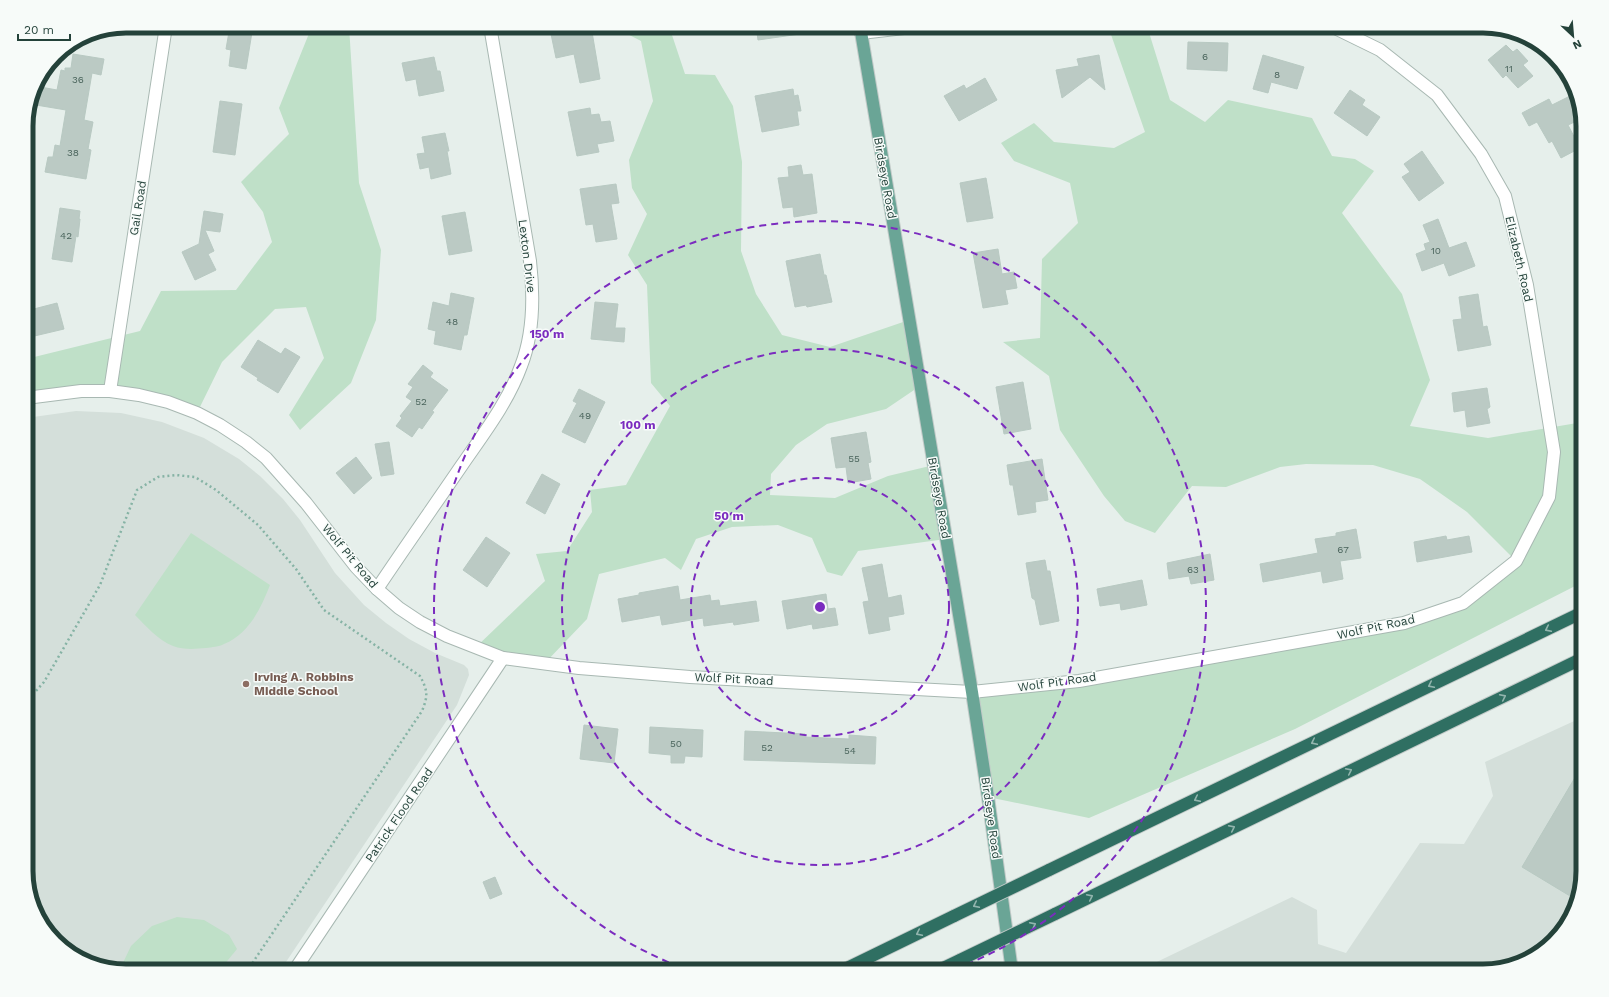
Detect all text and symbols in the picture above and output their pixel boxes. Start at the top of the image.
scale bar [18,16,70,42]
north arrow [1553,16,1593,56]
text: 20 m [24,23,54,37]
text: N [1571,37,1584,52]
house number: 6 [1202,51,1208,62]
house number: 11 [1505,63,1513,74]
house number: 8 [1274,69,1280,80]
house number: 36 [72,74,84,85]
street label: Birdseye Road [871,136,899,220]
house number: 38 [67,147,79,158]
street label: Gail Road [127,180,149,236]
street label: Elizabeth Road [1502,215,1536,303]
street label: Lexton Drive [516,219,538,293]
house number: 42 [60,230,72,241]
house number: 10 [1431,245,1441,256]
house number: 48 [446,316,458,327]
text: 150 m [530,327,564,341]
house number: 52 [415,396,427,407]
house number: 49 [579,410,591,421]
text: 100 m [620,418,656,432]
house number: 55 [848,453,860,464]
street label: Birdseye Road [925,456,953,540]
text: 50 m [714,509,744,523]
street label: Wolf Pit Road [319,521,381,591]
house number: 67 [1337,544,1349,555]
house number: 63 [1187,564,1199,575]
centre of rings [813,600,827,614]
street label: Wolf Pit Road [1336,612,1416,642]
one-way arrow [1545,624,1552,632]
place label: Irving A. Robbins Middle School [254,670,354,698]
street label: Wolf Pit Road [694,670,774,688]
street label: Wolf Pit Road [1017,670,1097,694]
marker: Irving A. Robbins Middle School [241,679,251,689]
one-way arrow [1428,680,1435,688]
one-way arrow [1499,694,1506,702]
one-way arrow [1311,737,1318,745]
house number: 50 [670,738,682,749]
house number: 52 [761,742,773,753]
house number: 54 [844,745,856,756]
street label: Patrick Flood Road [362,765,436,865]
one-way arrow [1345,768,1353,776]
street label: Birdseye Road [978,776,1004,860]
one-way arrow [1194,794,1201,801]
one-way arrow [1228,825,1236,833]
one-way arrow [1086,894,1093,902]
one-way arrow [973,900,980,908]
one-way arrow [1029,922,1036,930]
one-way arrow [916,928,923,936]

